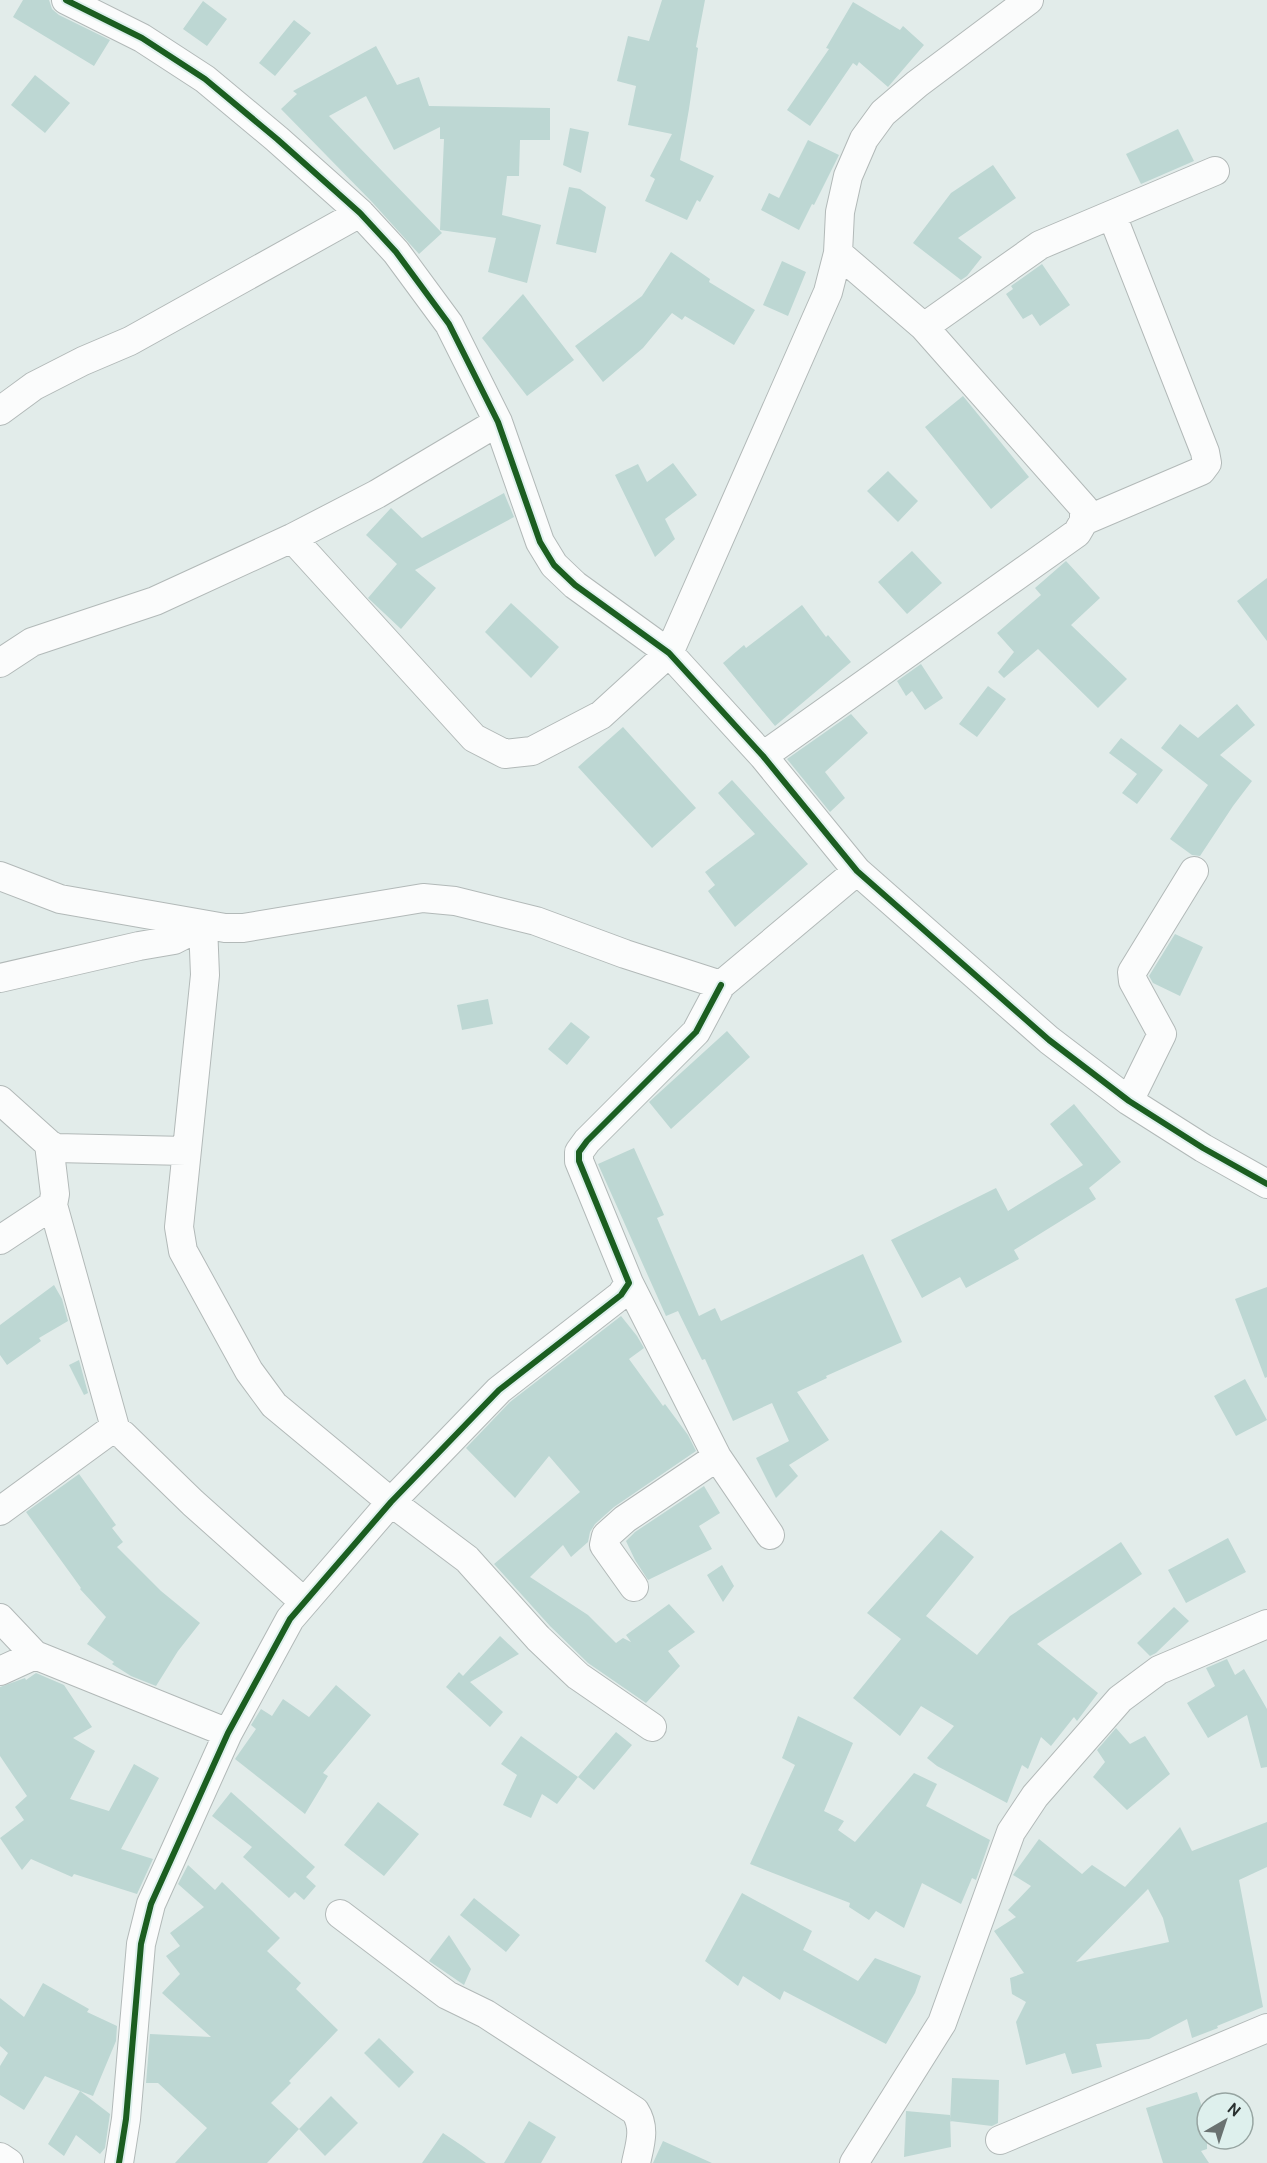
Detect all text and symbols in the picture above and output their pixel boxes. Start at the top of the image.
north arrow [1195,2091,1255,2151]
text: N [1224,2099,1244,2121]

